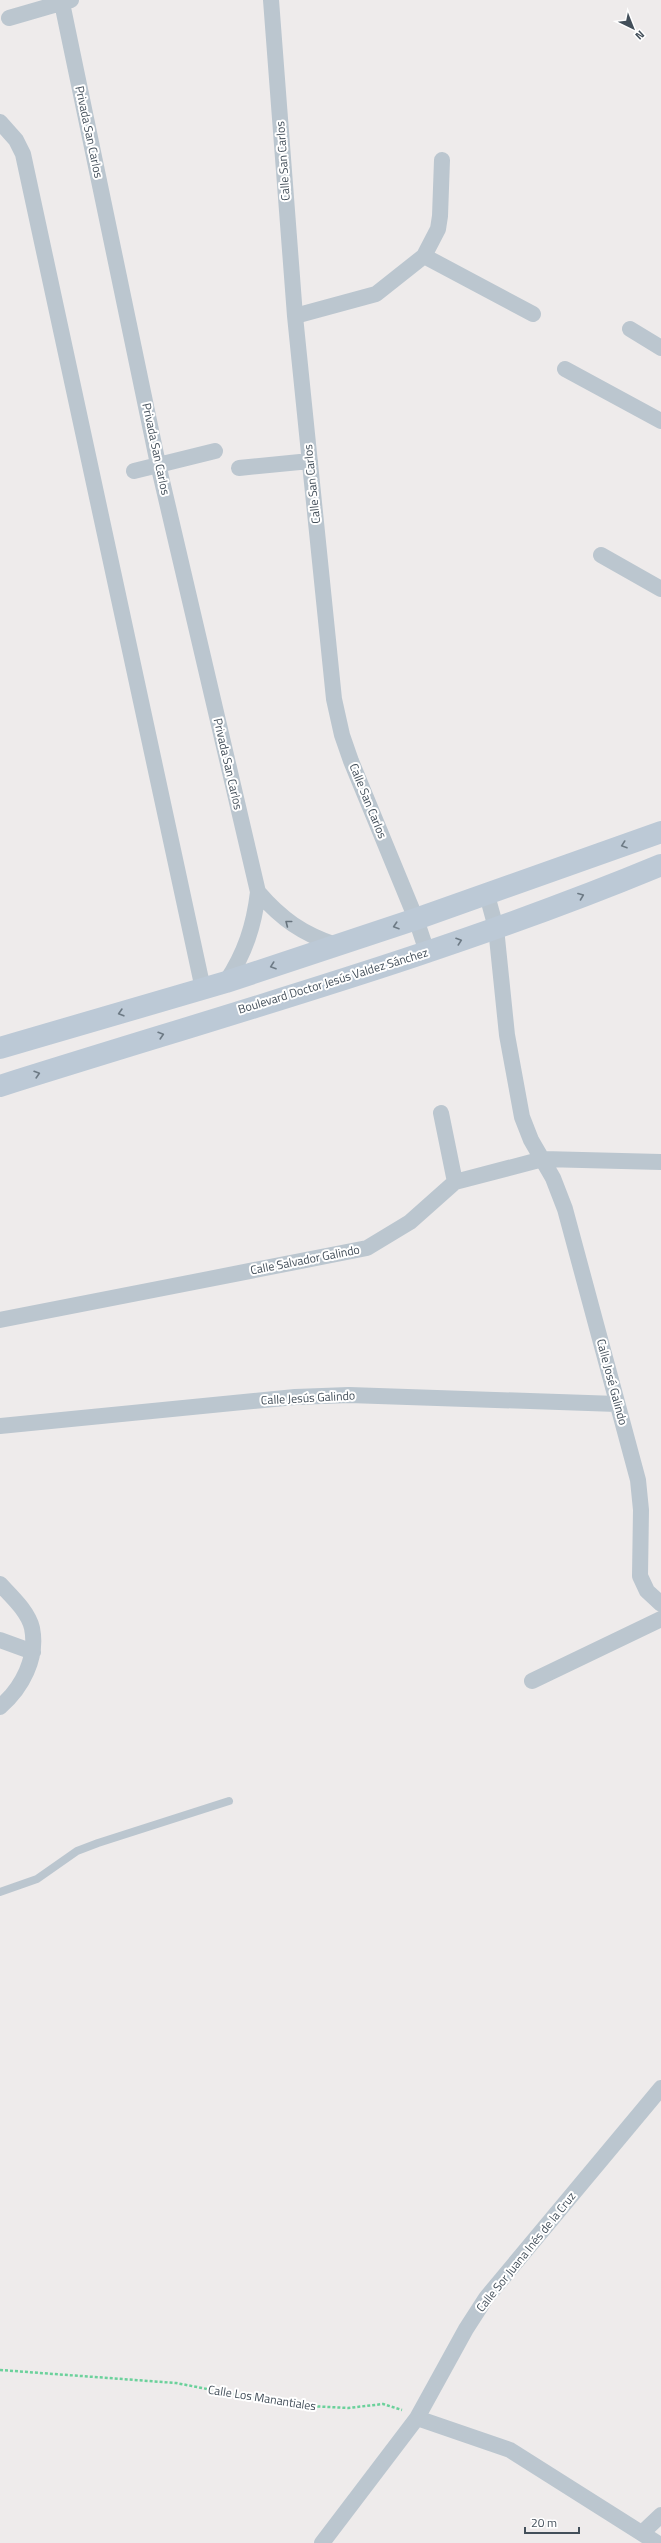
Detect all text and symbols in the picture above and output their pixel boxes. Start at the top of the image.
north arrow [613,8,653,48]
text: N [632,27,648,44]
street label: Privada San Carlos [70,84,109,180]
street label: Calle San Carlos [270,120,295,201]
street label: Privada San Carlos [137,401,176,497]
street label: Calle San Carlos [298,443,325,525]
street label: Privada San Carlos [209,716,248,812]
street label: Calle San Carlos [345,760,392,842]
one-way arrow [621,840,628,849]
one-way arrow [577,893,584,901]
one-way arrow [286,920,293,927]
one-way arrow [393,921,400,930]
one-way arrow [455,937,462,946]
street label: Boulevard Doctor Jesús Valdez Sánchez [235,943,430,1019]
one-way arrow [269,962,276,970]
one-way arrow [118,1008,125,1017]
one-way arrow [158,1031,165,1040]
one-way arrow [34,1070,41,1079]
street label: Calle Salvador Galindo [249,1240,361,1279]
street label: Calle José Galindo [592,1337,633,1427]
street label: Calle Jesús Galindo [260,1386,356,1409]
street label: Calle Sor Juana Inés de la Cruz [471,2187,580,2316]
street label: Calle Los Manantiales [207,2380,318,2415]
scale bar [525,2509,579,2535]
text: 20 m [531,2513,557,2532]

